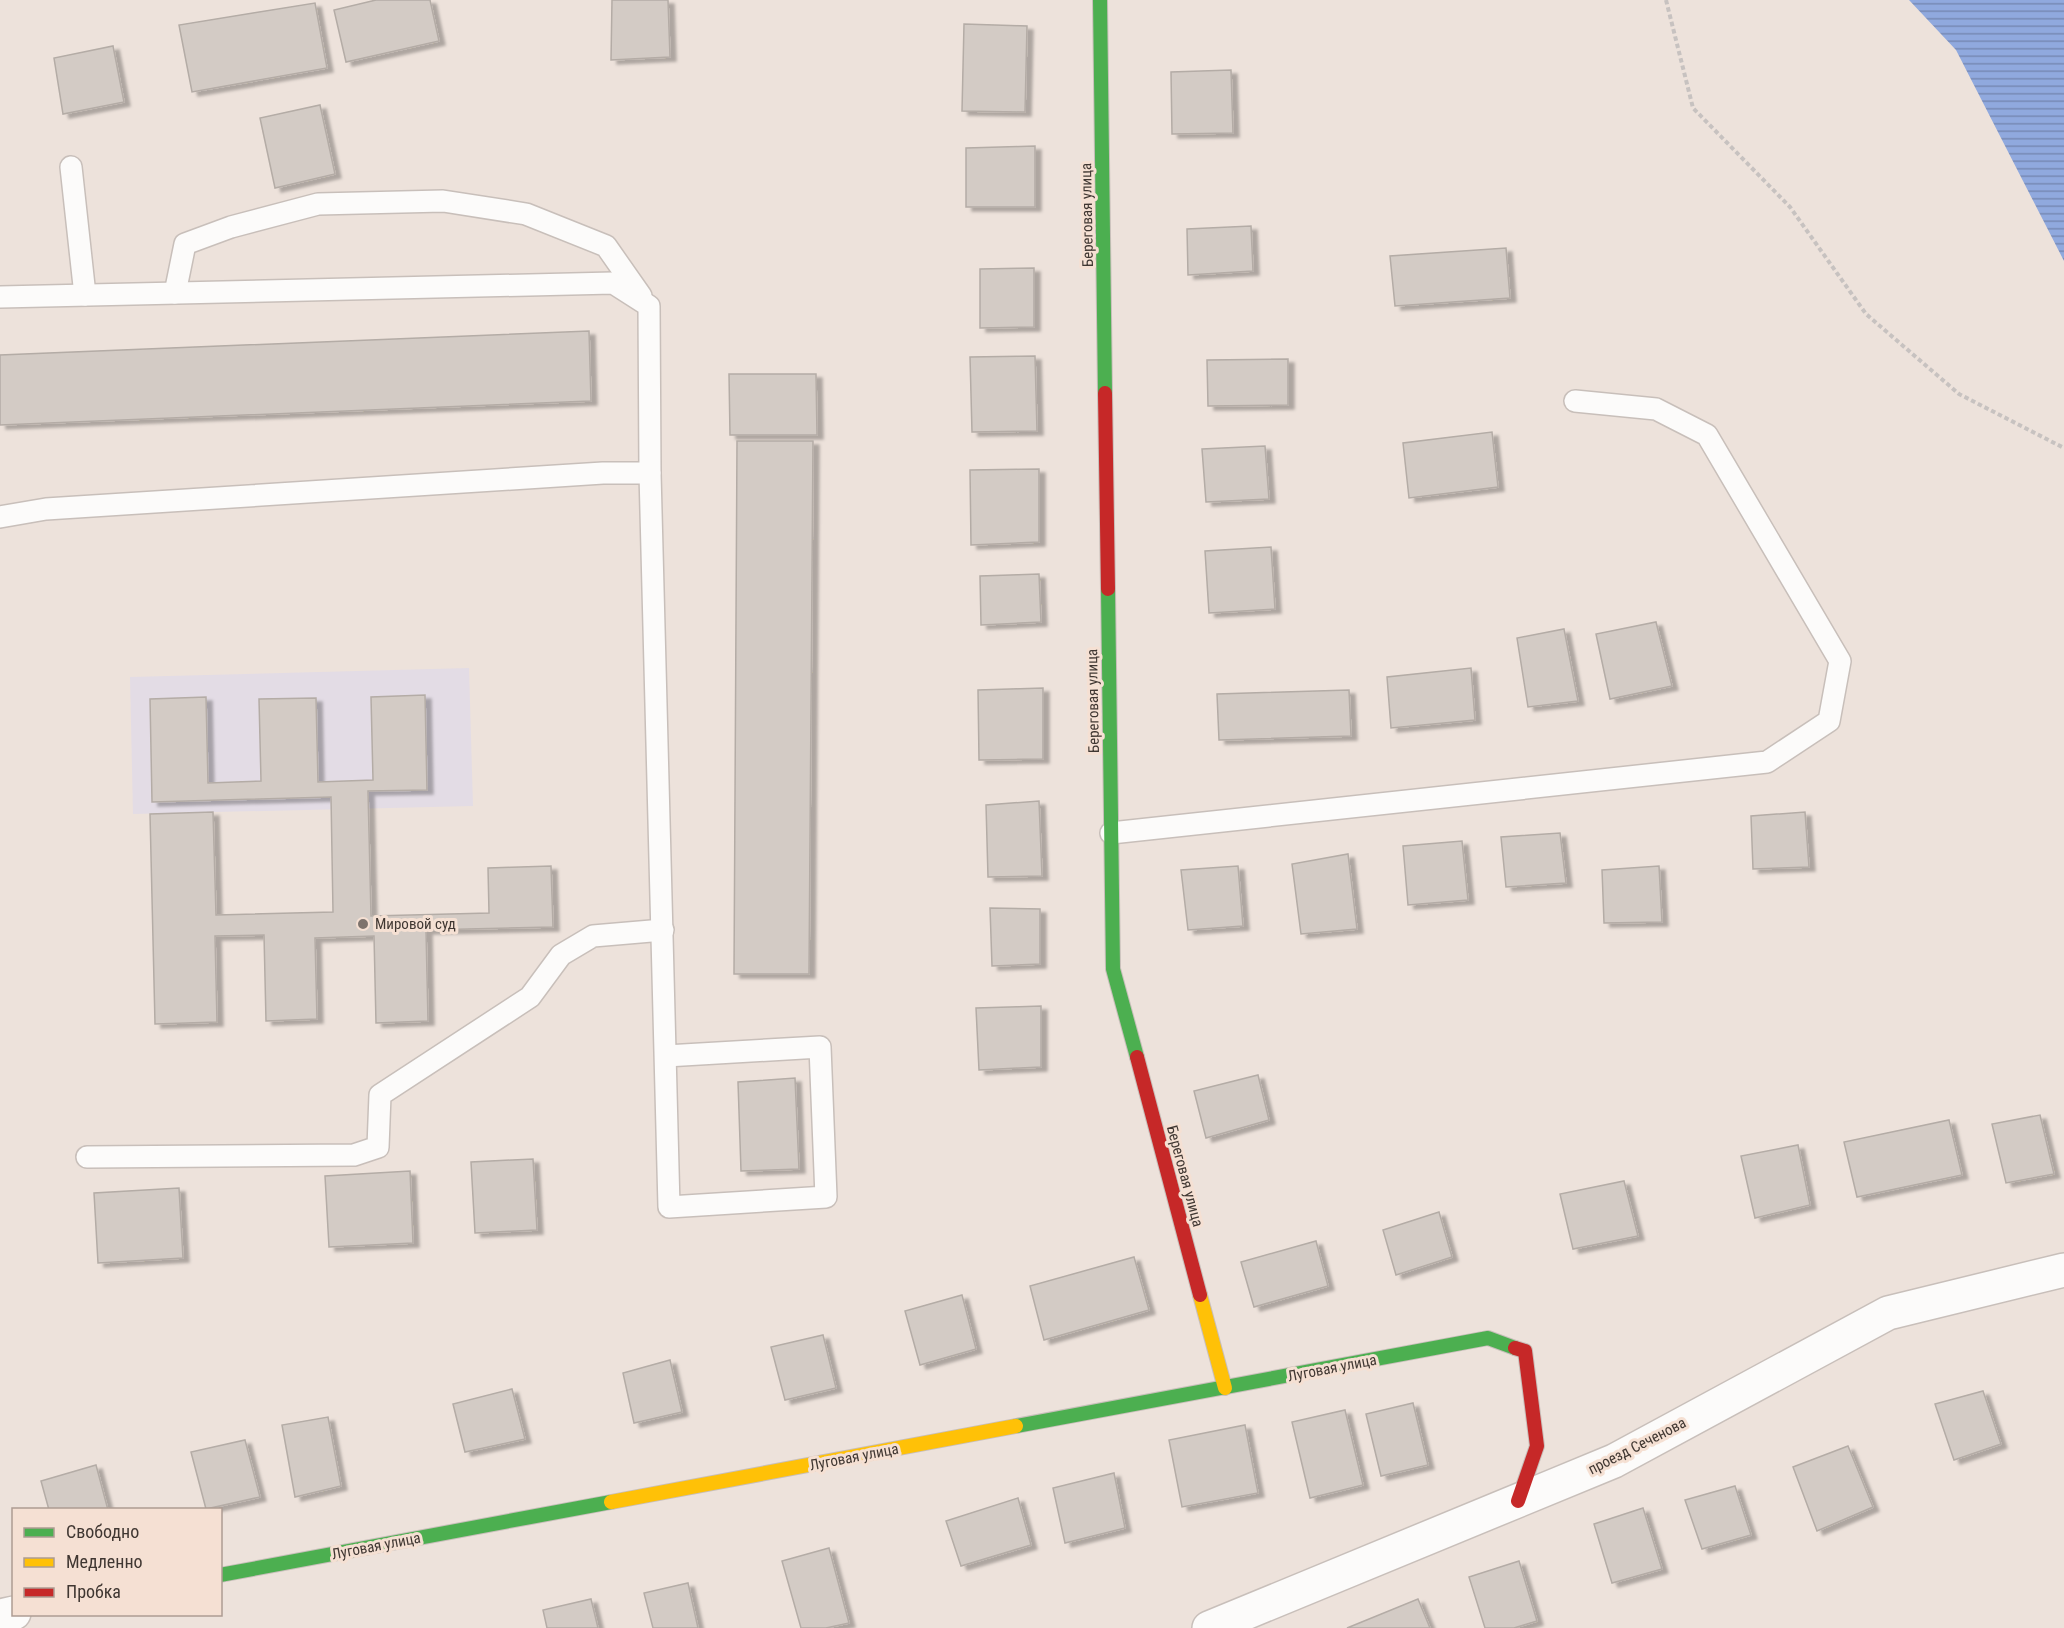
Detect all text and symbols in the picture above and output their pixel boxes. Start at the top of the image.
street label: Береговая улица [1077,163,1097,267]
street label: Береговая улица [1083,649,1103,753]
place label: Мировой суд [375,915,456,933]
marker: Мировой суд [356,917,370,931]
street label: Береговая улица [1163,1123,1207,1229]
street label: Луговая улица [1286,1351,1378,1385]
street label: проезд Сеченова [1585,1414,1689,1478]
street label: Луговая улица [808,1440,900,1474]
legend [12,1508,222,1616]
text: Свободно [66,1521,139,1542]
street label: Луговая улица [330,1529,422,1563]
text: Медленно [66,1551,143,1572]
text: Пробка [66,1581,121,1602]

